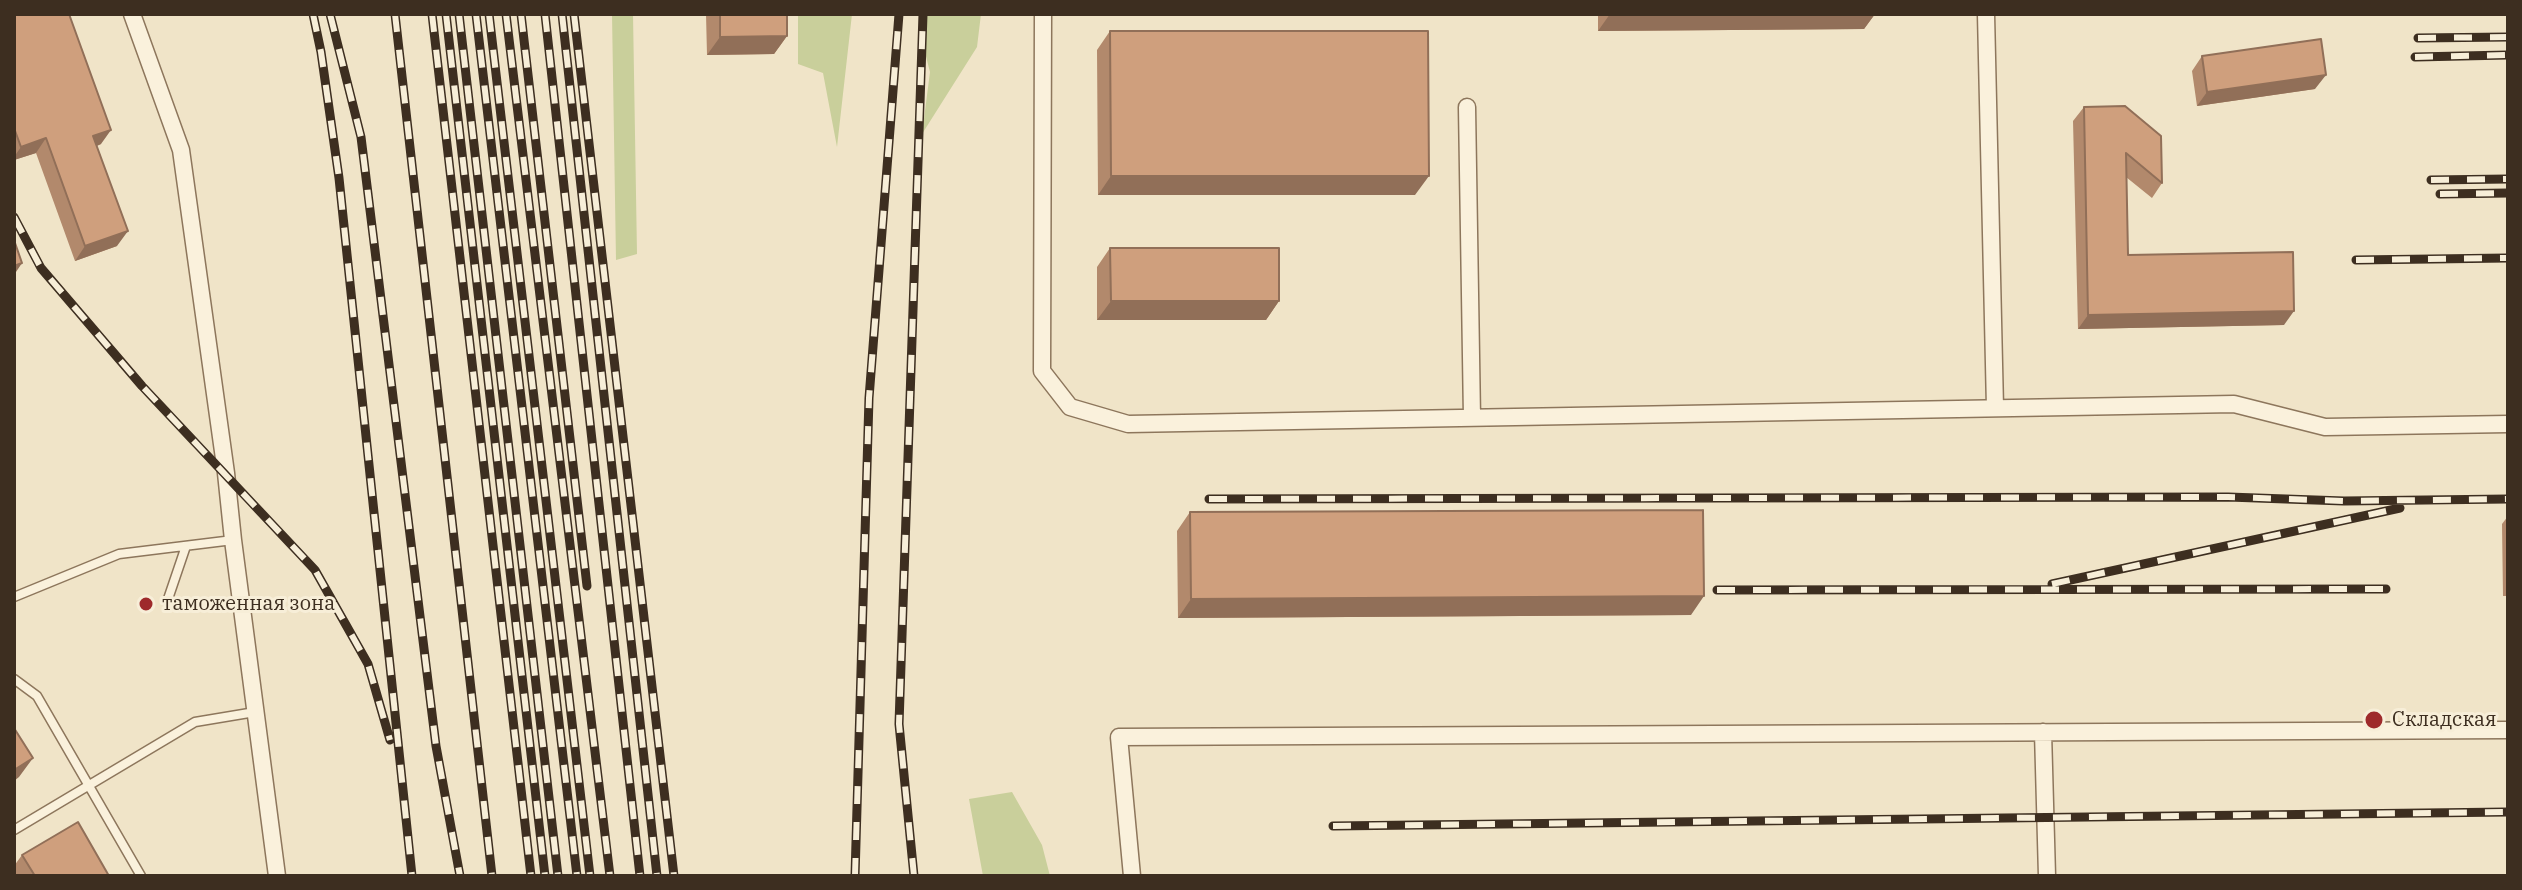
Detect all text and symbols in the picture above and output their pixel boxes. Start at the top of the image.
place label: таможенная зона [162,592,335,616]
marker: таможенная зона [137,595,155,613]
place label: Складская [2392,708,2496,732]
marker: Складская [2363,709,2385,731]

